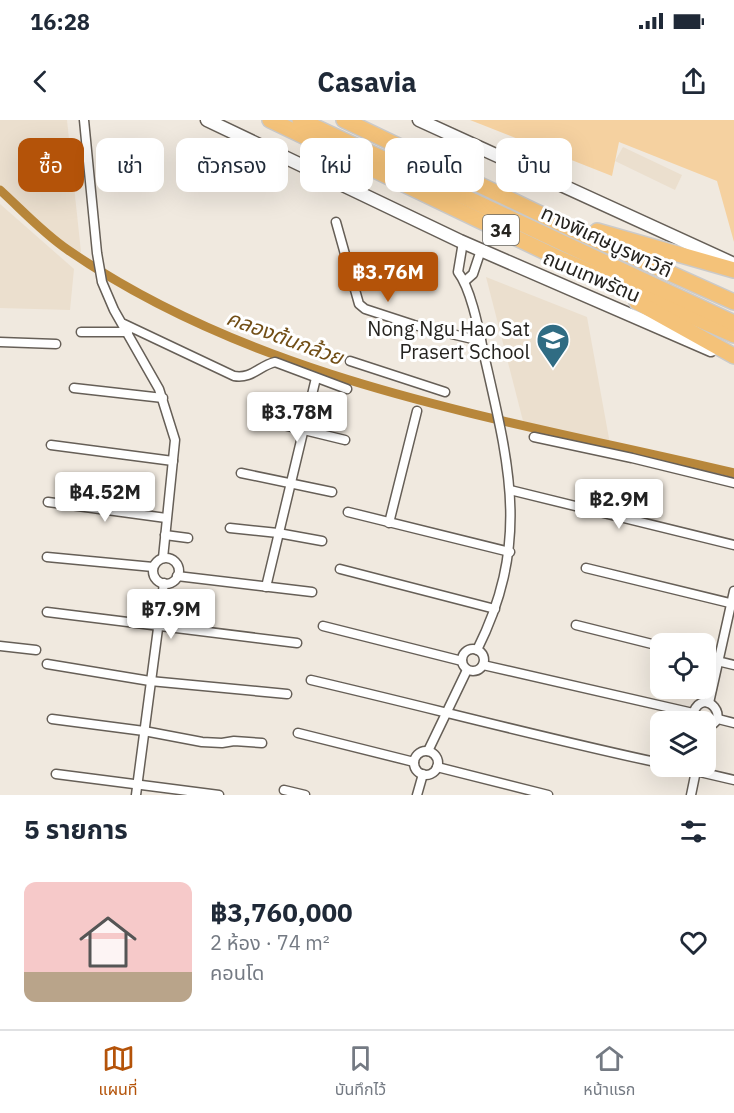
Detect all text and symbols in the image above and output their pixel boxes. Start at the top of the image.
text: 16:28 [30,7,90,36]
text: Casavia [317,64,417,99]
icon: back [24,65,57,98]
icon: share [677,65,710,98]
chip: ซื้อ [18,138,84,192]
chip: เช่า [96,138,164,192]
chip: ตัวกรอง [176,138,288,192]
chip: ใหม่ [300,138,373,192]
chip: คอนโด [385,138,484,192]
chip: บ้าน [496,138,572,192]
street label: ทางพิเศษบูรพาวิถี [537,199,677,283]
road number: 34 [483,215,519,245]
street label: ถนนเทพรัตน [539,243,645,309]
pin: ฿3.76M [339,252,437,303]
text: ฿3.76M [352,258,424,285]
water label: คลองต้นกล้วย [223,303,348,372]
place label: Nong Ngu Hao Sat Prasert School [367,315,530,365]
school or university icon: Nong Ngu Hao Sat Prasert School [535,322,571,369]
pin: ฿3.78M [248,392,346,443]
text: ฿3.78M [261,398,333,425]
pin: ฿4.52M [56,472,154,523]
text: ฿4.52M [69,478,141,505]
pin: ฿2.9M [577,479,661,530]
text: ฿2.9M [589,485,649,512]
pin: ฿7.9M [129,589,213,640]
text: ฿7.9M [141,595,201,622]
map controls [650,633,716,777]
button: locate [650,633,716,699]
button: layers [650,711,716,777]
text: 5 รายการ [24,812,128,846]
icon: filters [677,815,710,848]
text: ฿3,760,000 [210,895,353,929]
icon: home [72,906,144,978]
icon: heart [677,926,710,959]
text: 2 ห้อง · 74 m² [210,929,330,956]
text: คอนโด [210,959,264,986]
tab: แผนที่ [99,1042,138,1102]
tab: บันทึกไว้ [335,1042,386,1102]
tab: หน้าแรก [583,1042,635,1102]

